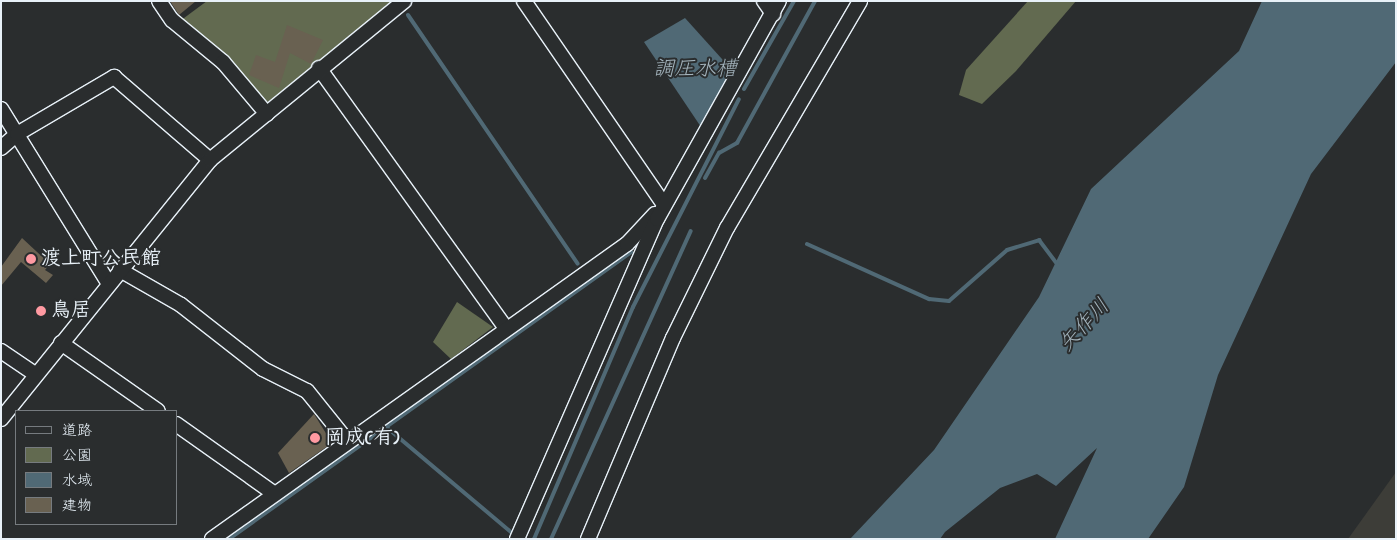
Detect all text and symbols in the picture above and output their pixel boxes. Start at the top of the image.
water label: 調圧水槽 [653,57,737,83]
place label: 渡上町公民館 [41,247,161,271]
marker: 渡上町公民館 [25,253,37,265]
water label: 矢作川 [1054,294,1116,358]
place label: 鳥居 [51,299,91,323]
marker: 鳥居 [35,305,47,317]
legend [15,410,178,525]
text: 道路 [62,420,92,442]
place label: 岡成(有) [325,426,399,450]
marker: 岡成(有) [309,432,321,444]
text: 公園 [62,445,92,467]
text: 水域 [62,470,92,492]
text: 建物 [62,495,92,517]

